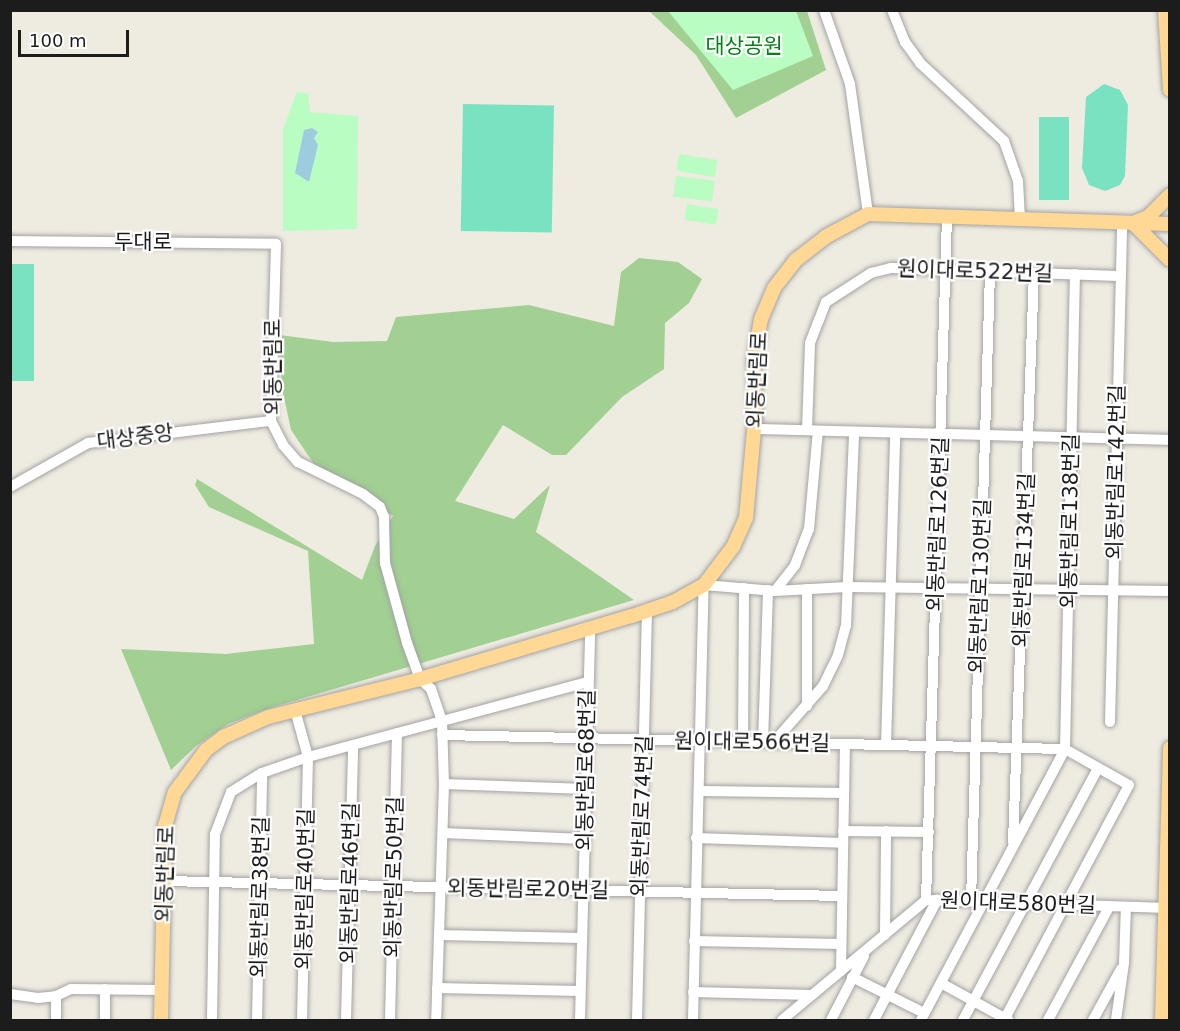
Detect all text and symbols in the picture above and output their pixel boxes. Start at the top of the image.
scale bar [21,18,132,56]
text: 100 m [29,30,87,51]
park label: 대상공원 [705,33,783,59]
street label: 두대로 [114,229,172,255]
street label: 원이대로522번길 [897,256,1053,286]
street label: 외동반림로 [260,319,286,415]
street label: 외동반림로 [742,331,772,429]
street label: 외동반림로142번길 [1102,384,1130,560]
street label: 대상중앙 [95,420,175,454]
street label: 외동반림로138번길 [1056,433,1084,609]
street label: 외동반림로126번길 [922,436,954,612]
street label: 외동반림로134번길 [1008,472,1040,648]
street label: 외동반림로130번길 [964,498,996,674]
street label: 외동반림로68번길 [572,689,600,851]
street label: 원이대로566번길 [674,728,830,756]
street label: 외동반림로74번길 [627,735,657,897]
street label: 외동반림로50번길 [380,796,408,958]
street label: 외동반림로46번길 [336,802,364,964]
street label: 외동반림로40번길 [291,808,319,970]
street label: 외동반림로38번길 [246,816,274,978]
street label: 외동반림로 [151,825,179,923]
street label: 외동반림로20번길 [447,875,609,903]
street label: 원이대로580번길 [940,888,1096,918]

